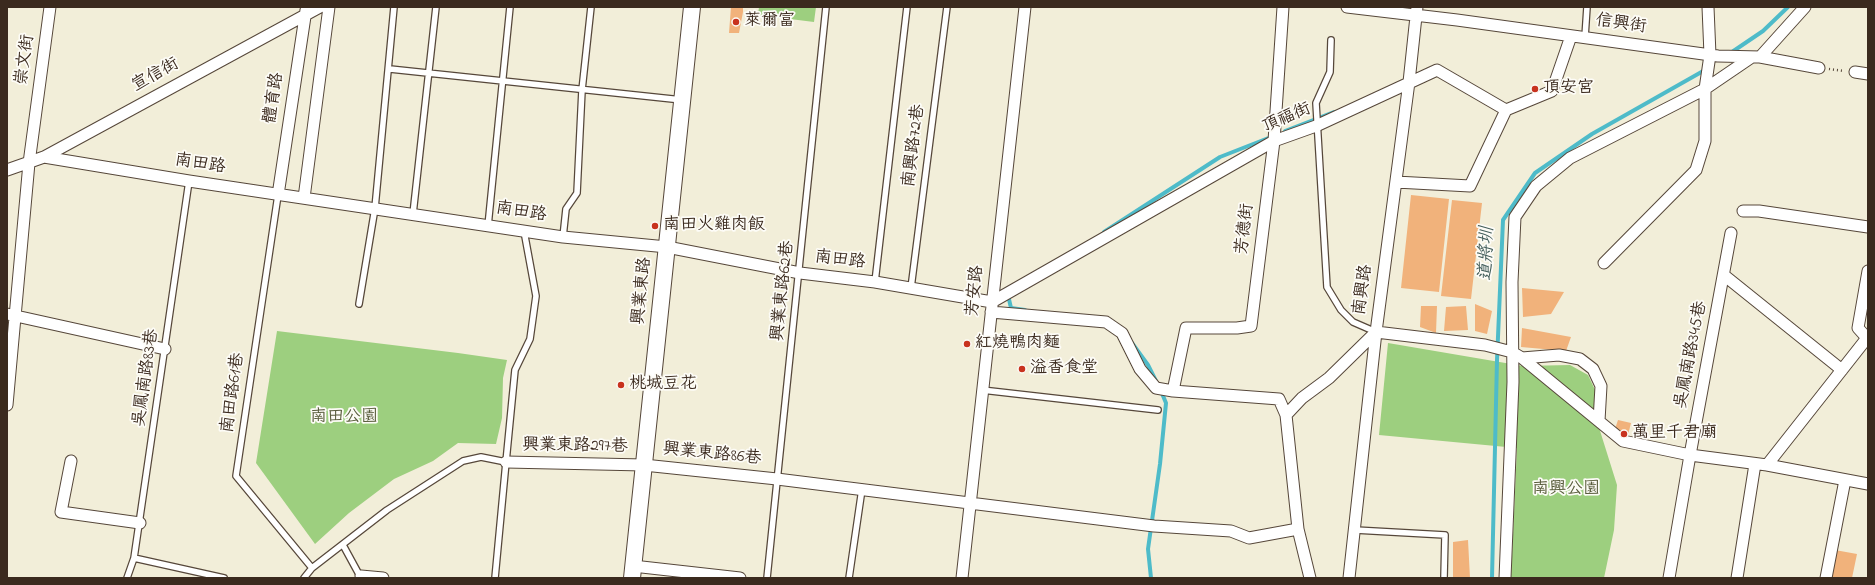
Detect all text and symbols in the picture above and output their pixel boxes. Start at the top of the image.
street label: 信興街 [1594,11,1648,39]
place label: 萊爾富 [744,12,795,32]
marker: 萊爾富 [731,17,741,27]
street label: 崇文街 [12,33,40,87]
street label: 宣信街 [129,55,183,97]
street label: 體育路 [261,71,289,125]
place label: 頂安宮 [1543,79,1594,99]
marker: 頂安宮 [1530,84,1540,94]
street label: 頂福街 [1260,100,1314,138]
street label: 南興路72巷 [900,103,930,189]
street label: 南田路 [173,151,227,179]
street label: 南田路 [494,199,548,227]
street label: 芳德街 [1233,202,1259,256]
place label: 南田火雞肉飯 [663,216,765,236]
marker: 南田火雞肉飯 [650,221,660,231]
water label: 道將圳 [1476,227,1500,281]
street label: 興業東路62巷 [769,240,799,342]
street label: 南田路 [813,248,867,274]
street label: 興業東路 [629,256,657,326]
street label: 南興路 [1350,263,1378,317]
street label: 芳安路 [963,265,989,317]
street label: 吳鳳南路345巷 [1672,300,1712,410]
street label: 吳鳳南路83巷 [130,328,164,428]
place label: 紅燒鴨肉麵 [975,334,1060,354]
marker: 紅燒鴨肉麵 [962,339,972,349]
street label: 南田路61巷 [218,352,250,434]
place label: 溢香食堂 [1030,359,1098,379]
marker: 溢香食堂 [1017,364,1027,374]
place label: 桃城豆花 [629,375,697,395]
marker: 桃城豆花 [616,380,626,390]
park label: 南田公園 [310,408,378,428]
place label: 萬里千君廟 [1632,424,1717,444]
marker: 萬里千君廟 [1619,429,1629,439]
street label: 興業東路297巷 [522,436,628,458]
street label: 興業東路86巷 [662,440,762,470]
park label: 南興公園 [1532,480,1600,500]

